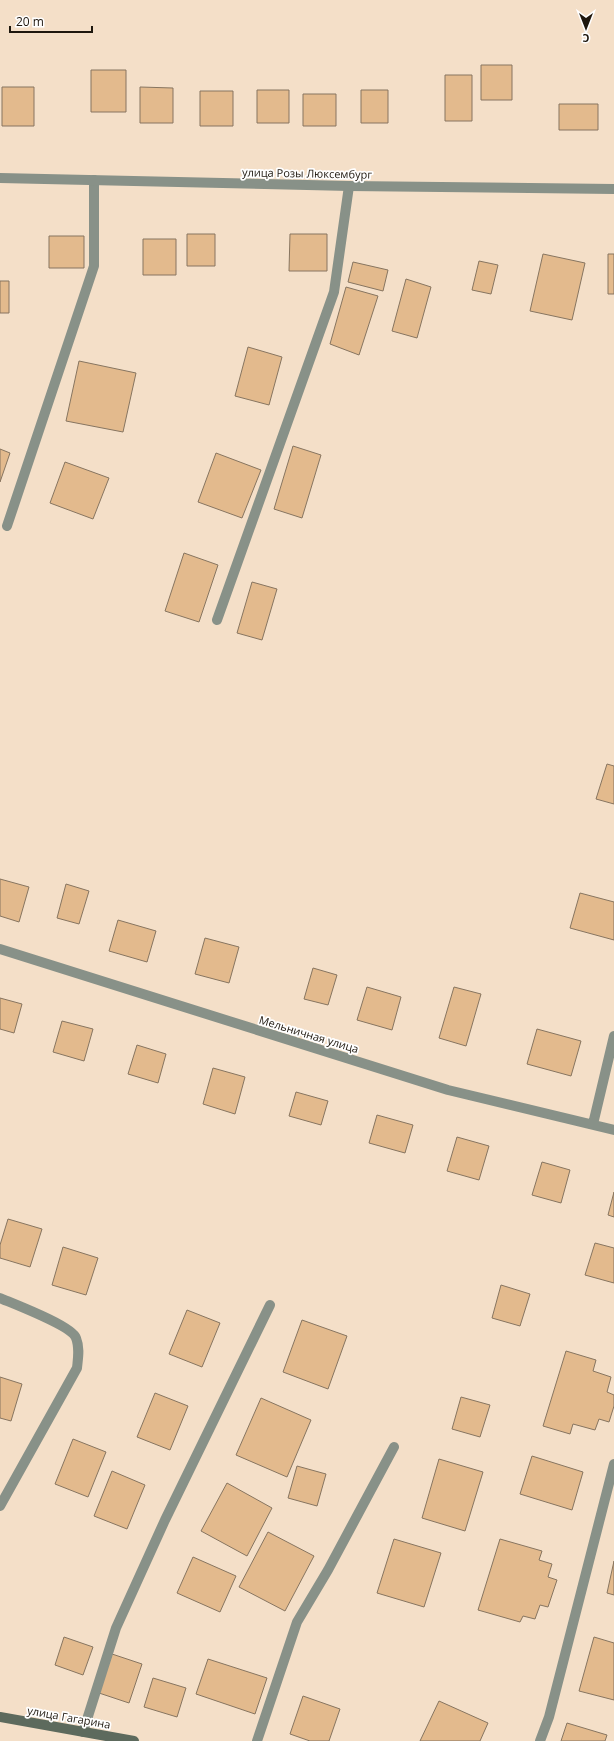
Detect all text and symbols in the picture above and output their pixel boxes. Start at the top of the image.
scale bar [10,8,92,34]
north arrow [566,8,606,48]
text: 20 m [16,13,44,30]
text: С [582,31,590,46]
street label: улица Розы Люксембург [242,164,372,182]
street label: Мельничная улица [257,1012,361,1056]
street label: улица Гагарина [26,1702,112,1732]

